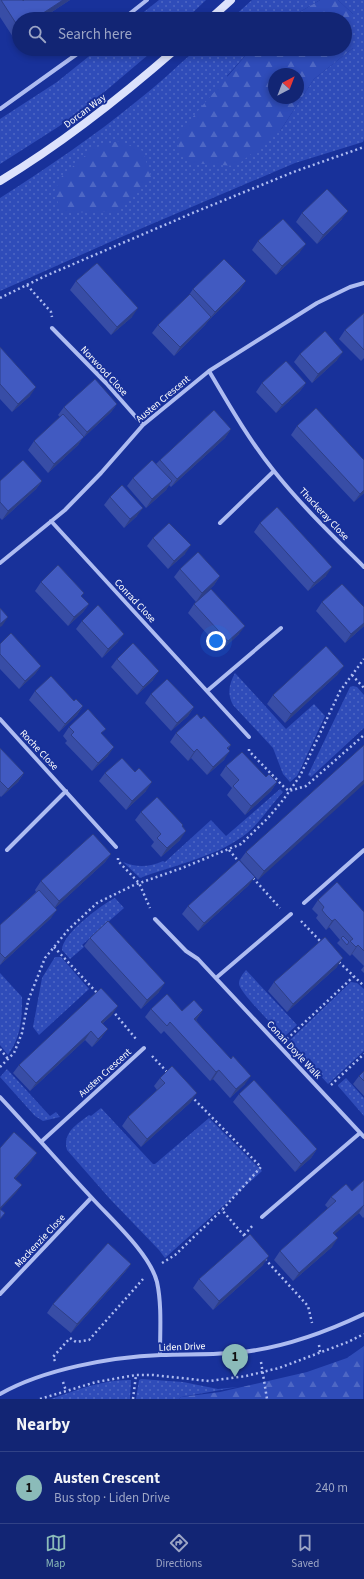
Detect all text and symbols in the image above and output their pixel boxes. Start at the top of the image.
search box [12,12,352,56]
icon: search [26,23,48,45]
text: Search here [58,24,132,45]
north arrow [268,68,304,104]
street label: Dorcan Way [61,90,109,131]
street label: Norwood Close [77,343,131,399]
street label: Austen Crescent [133,372,194,426]
street label: Thackeray Close [296,484,352,544]
street label: Conrad Close [111,576,159,626]
your location [206,631,226,651]
street label: Roche Close [17,727,61,773]
street label: Conan Doyle Walk [263,1018,325,1082]
street label: Austen Crescent [75,1045,135,1101]
street label: Mackenzie Close [12,1211,69,1271]
street label: Liden Drive [158,1339,206,1355]
pin: 1 [222,1344,248,1377]
text: Nearby [16,1413,70,1437]
text: Austen Crescent [54,1468,160,1489]
text: 1 [26,1479,32,1497]
text: 240 m [315,1479,348,1497]
text: Bus stop · Liden Drive [54,1489,170,1507]
tab: Map [45,1532,67,1571]
tab: Directions [156,1532,202,1571]
tab: Saved [291,1532,319,1571]

